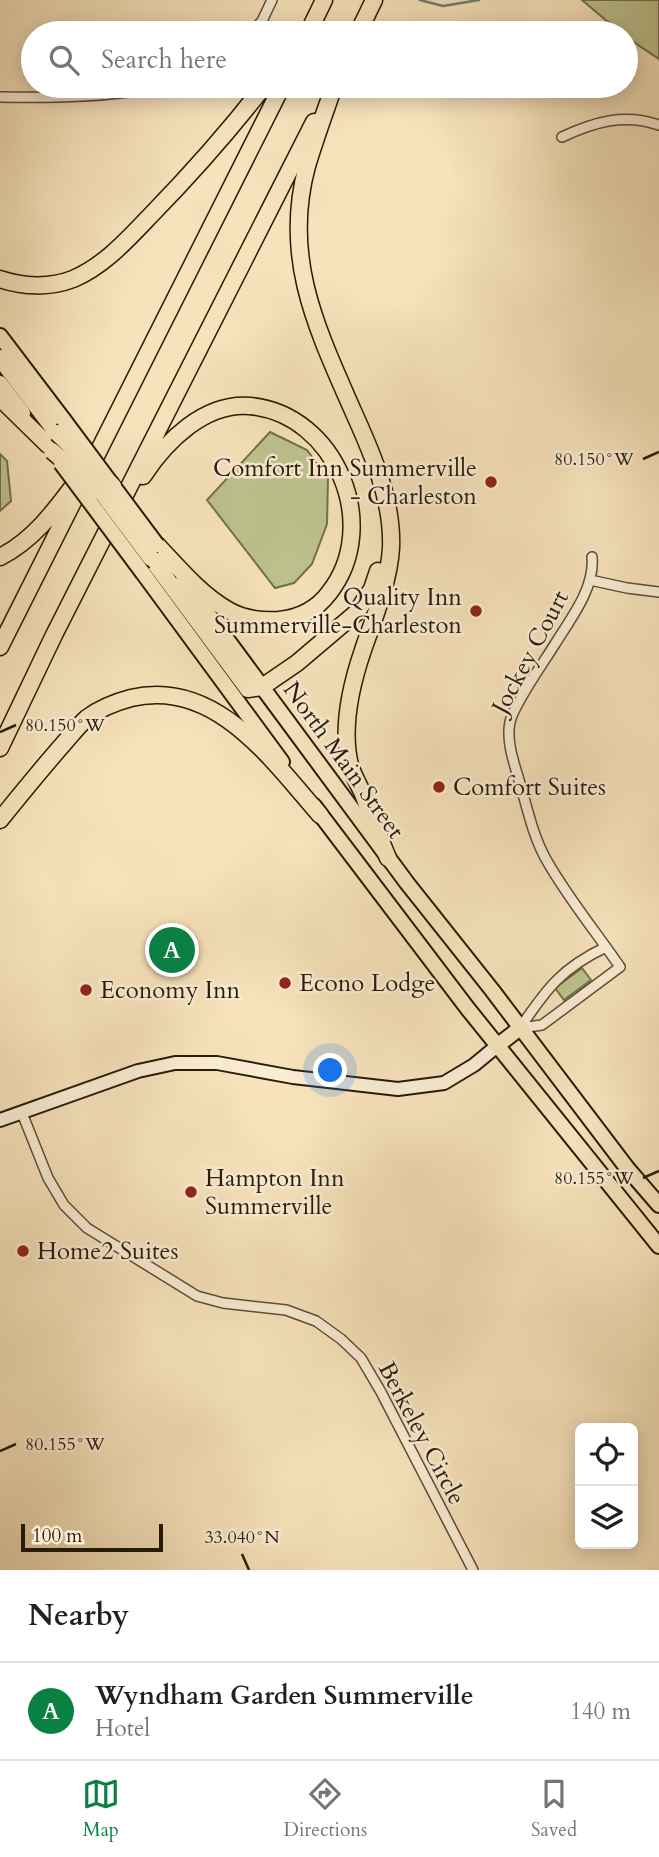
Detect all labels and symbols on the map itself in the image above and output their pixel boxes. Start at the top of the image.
text: 80.150°W [554,447,634,472]
place label: Comfort Inn Summerville - Charleston [213,452,477,513]
marker: Comfort Inn Summerville - Charleston [483,474,499,490]
place label: Quality Inn Summerville-Charleston [214,581,462,642]
street label: Jockey Court [483,584,577,723]
marker: Quality Inn Summerville-Charleston [468,603,484,619]
street label: North Main Street [275,675,412,846]
text: 80.150°W [25,713,105,738]
place label: Comfort Suites [453,771,606,804]
marker: Comfort Suites [431,779,447,795]
pin: A [149,924,195,976]
place label: Econo Lodge [299,967,435,1000]
place label: Economy Inn [100,974,241,1007]
marker: Econo Lodge [277,975,293,991]
marker: Economy Inn [78,982,94,998]
your location [313,1053,347,1087]
place label: Hampton Inn Summerville [205,1162,345,1223]
text: 80.155°W [554,1166,634,1191]
marker: Hampton Inn Summerville [183,1184,199,1200]
place label: Home2 Suites [37,1235,178,1268]
marker: Home2 Suites [15,1243,31,1259]
street label: Berkeley Circle [370,1356,473,1511]
text: 80.155°W [25,1432,105,1457]
scale bar [21,1521,163,1553]
text: 33.040°N [204,1525,280,1550]

